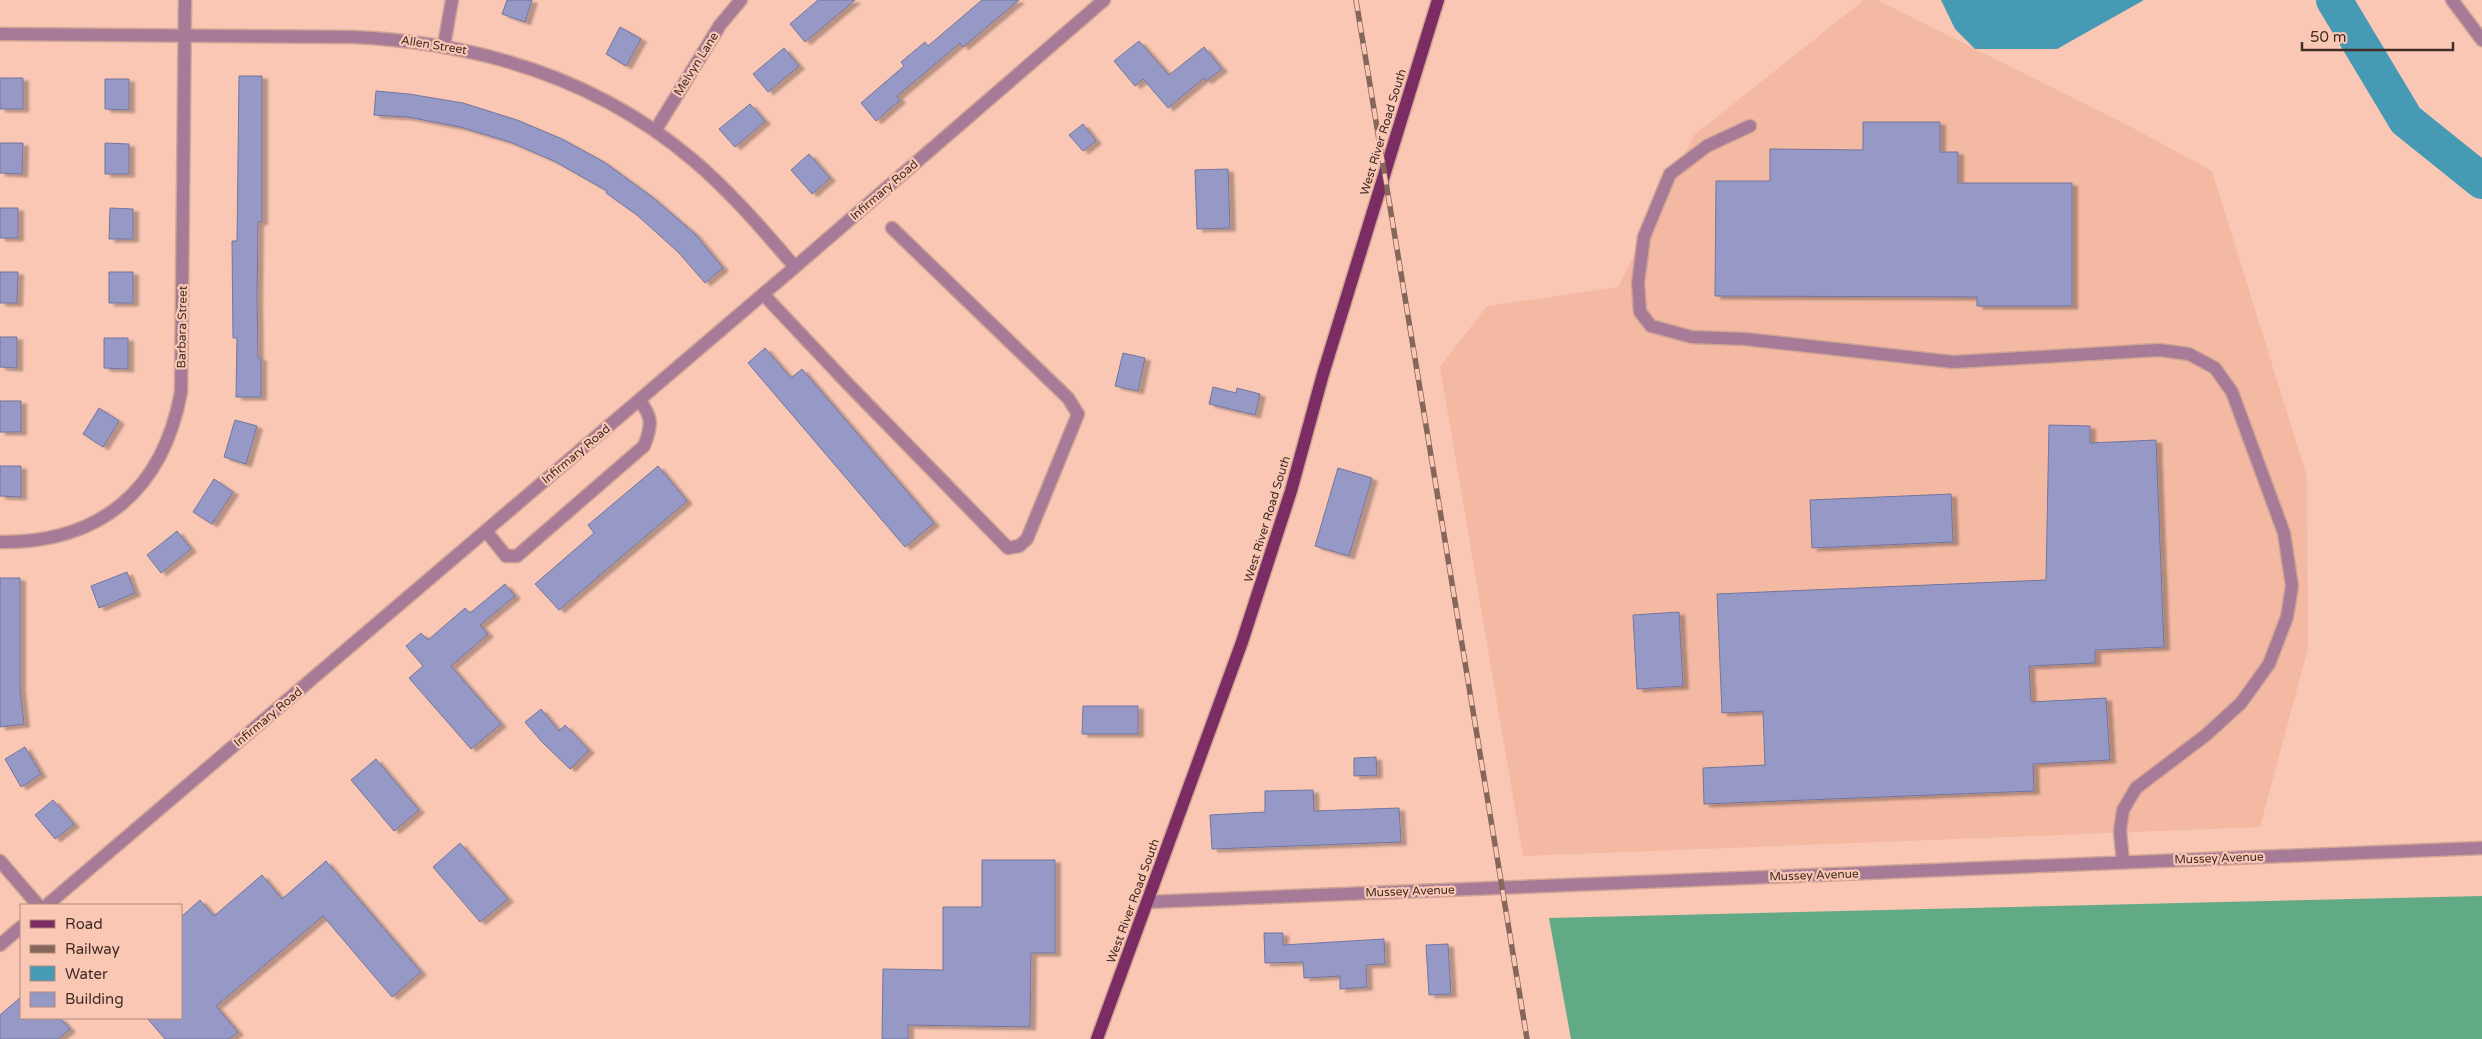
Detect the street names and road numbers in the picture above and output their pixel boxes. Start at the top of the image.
street label: Melvyn Lane [671,30,721,98]
street label: Allen Street [400,33,468,57]
street label: West River Road South [1357,67,1409,197]
street label: Infirmary Road [847,157,921,223]
street label: Barbara Street [174,285,190,368]
street label: Infirmary Road [539,421,613,487]
street label: West River Road South [1241,454,1293,584]
street label: Infirmary Road [231,684,305,750]
street label: West River Road South [1104,837,1162,965]
street label: Mussey Avenue [2174,849,2264,867]
street label: Mussey Avenue [1769,866,1859,884]
street label: Mussey Avenue [1365,882,1455,900]

